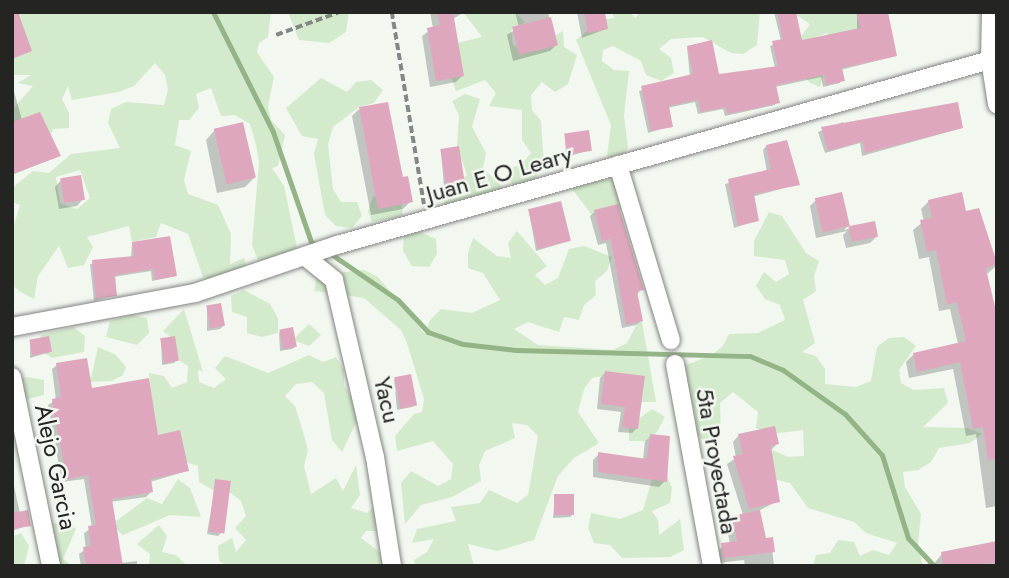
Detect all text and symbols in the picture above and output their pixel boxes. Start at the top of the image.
street label: Juan E O Leary [423,139,575,209]
street label: Yacu [368,374,406,426]
street label: 5ta Proyectada [690,386,744,536]
street label: Alejo Garcia [29,402,83,532]

